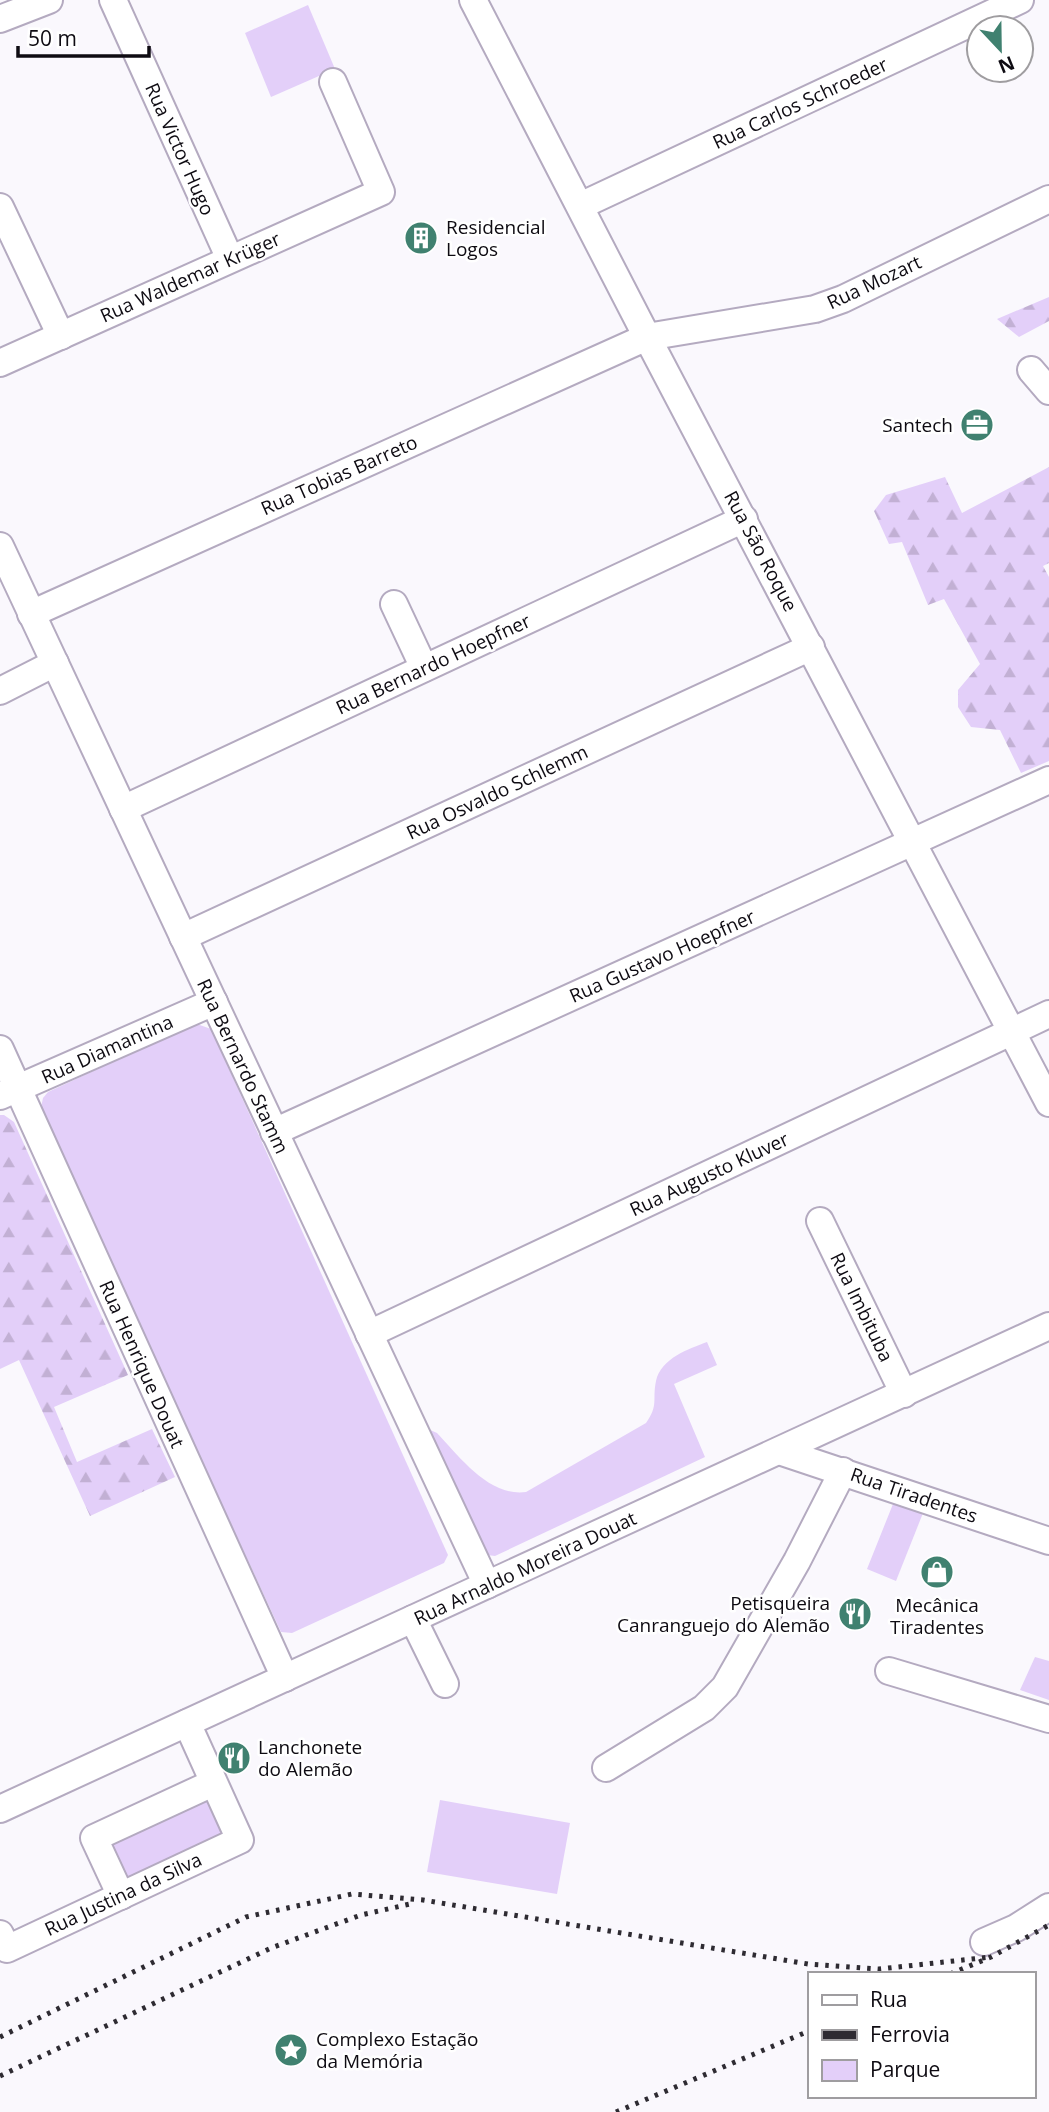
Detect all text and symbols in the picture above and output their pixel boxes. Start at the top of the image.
scale bar [18,14,149,58]
north arrow [965,14,1035,84]
text: 50 m [28,24,77,52]
text: N [994,50,1018,80]
street label: Rua Carlos Schroeder [708,51,892,155]
street label: Rua Victor Hugo [139,79,221,219]
place label: Residencial Logos [446,214,545,262]
building icon: Residencial Logos [402,219,440,257]
street label: Rua Waldemar Krüger [96,225,284,328]
street label: Rua Mozart [823,249,926,315]
office icon: Santech [958,406,996,444]
place label: Santech [882,412,953,438]
street label: Rua Tobias Barreto [257,429,421,521]
street label: Rua São Roque [718,486,804,616]
street label: Rua Bernardo Hoepfner [332,607,535,721]
street label: Rua Osvaldo Schlemm [402,739,592,845]
street label: Rua Gustavo Hoepfner [565,903,759,1009]
street label: Rua Bernardo Stamm [191,974,295,1158]
street label: Rua Diamantina [37,1008,177,1090]
street label: Rua Augusto Kluver [625,1126,793,1222]
street label: Rua Imbituba [824,1248,900,1366]
street label: Rua Henrique Douat [93,1276,191,1452]
street label: Rua Tiradentes [847,1461,981,1529]
street label: Rua Arnaldo Moreira Douat [409,1505,641,1631]
shop icon: Mecânica Tiradentes [918,1553,956,1591]
place label: Petisqueira Canranguejo do Alemão [617,1590,830,1638]
place label: Mecânica Tiradentes [890,1592,984,1640]
restaurant icon: Petisqueira Canranguejo do Alemão [836,1595,874,1633]
place label: Lanchonete do Alemão [258,1734,362,1782]
restaurant icon: Lanchonete do Alemão [215,1739,253,1777]
street label: Rua Justina da Silva [40,1846,206,1942]
legend [808,1972,1035,2098]
text: Rua [870,1985,908,2013]
text: Ferrovia [870,2020,950,2048]
place label: Complexo Estação da Memória [316,2026,478,2074]
place icon: Complexo Estação da Memória [272,2031,310,2069]
text: Parque [870,2055,940,2083]

